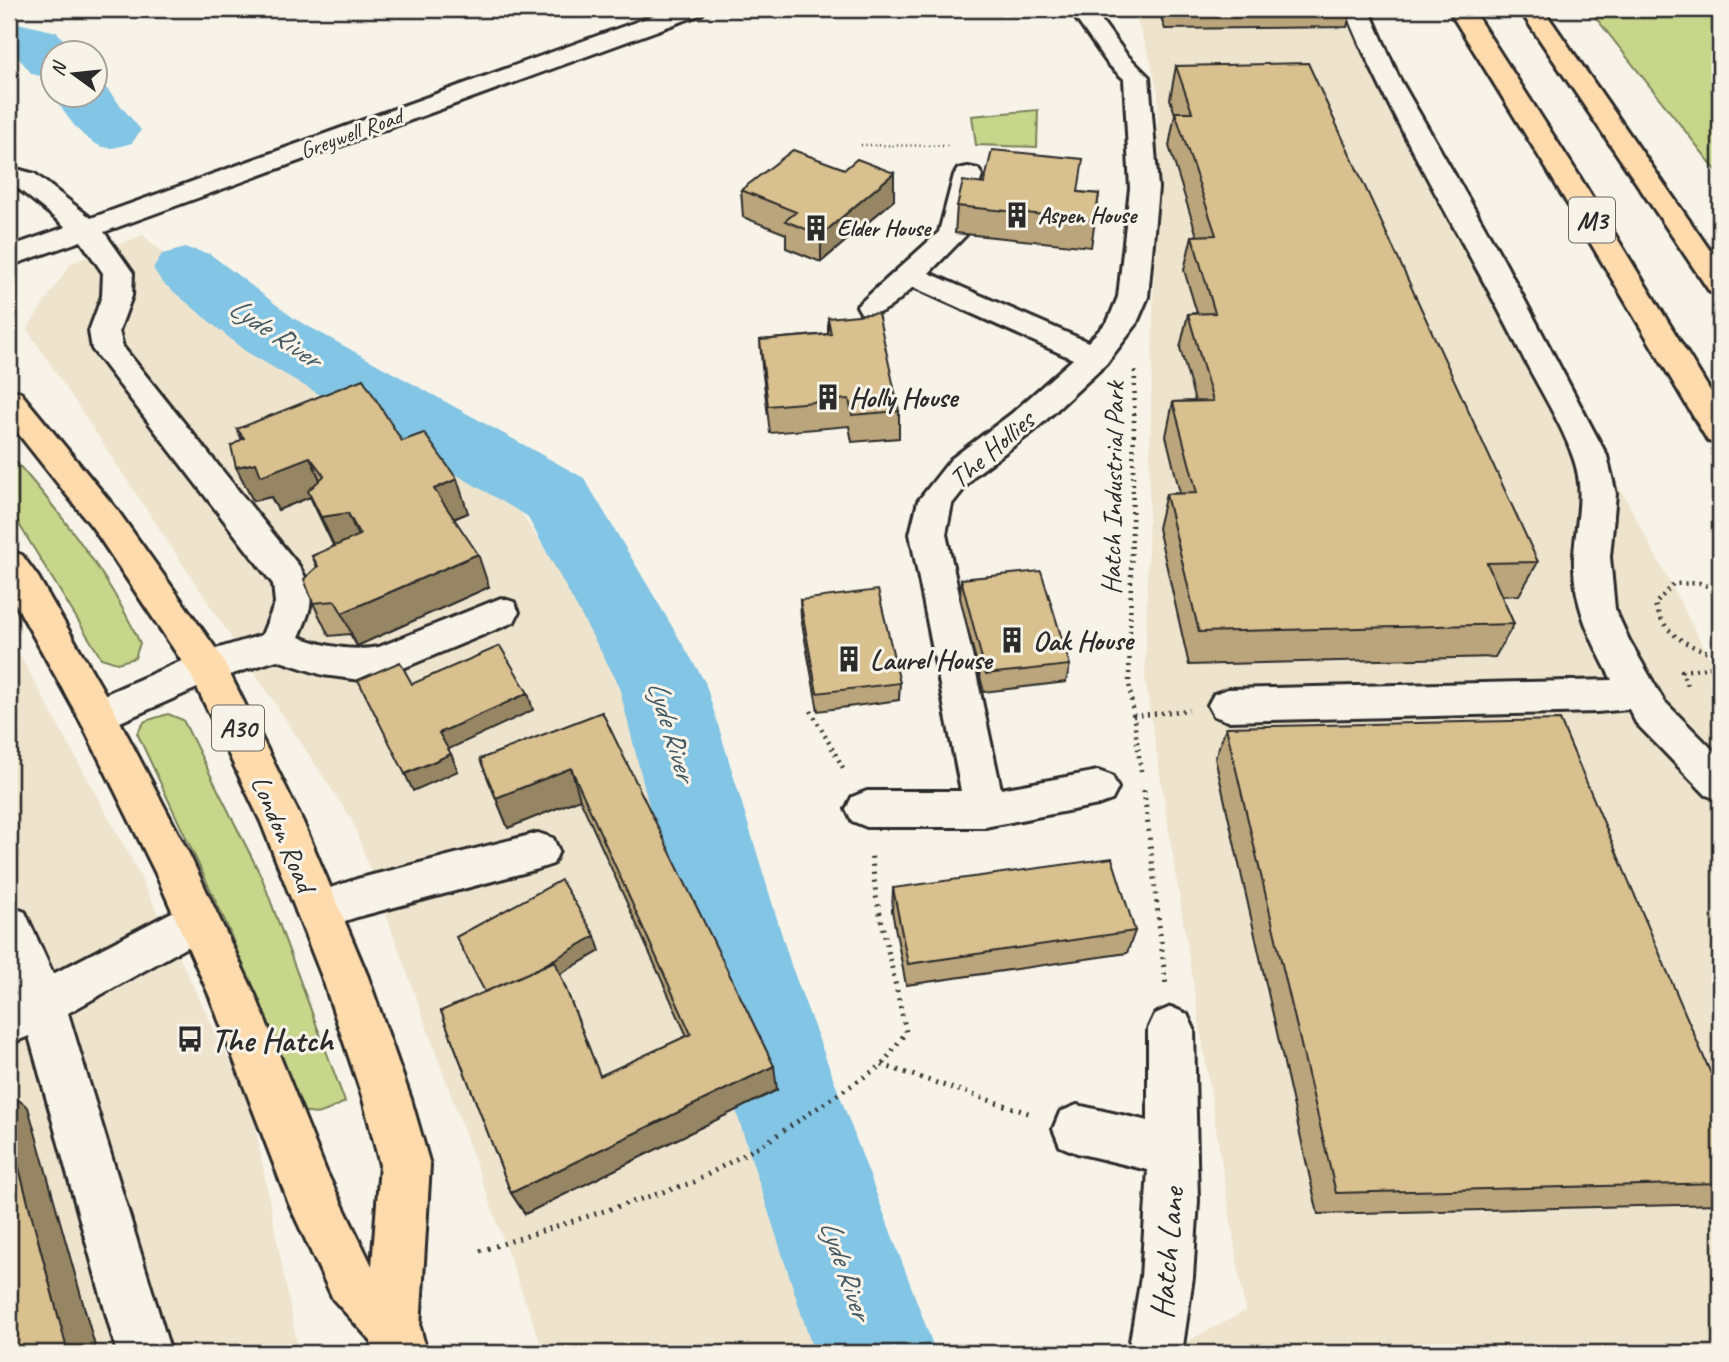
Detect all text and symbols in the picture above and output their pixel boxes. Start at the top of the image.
north arrow [38,38,108,108]
text: N [45,58,72,79]
street label: Greywell Road [296,101,409,165]
road number: M3 [1569,197,1615,242]
building icon: Aspen House [1002,200,1032,230]
place label: Aspen House [1038,201,1138,230]
building icon: Elder House [801,213,831,243]
place label: Elder House [837,214,932,243]
water label: Lyde River [222,288,332,379]
street label: Hatch Industrial Park [1093,379,1132,595]
place label: Holly House [849,380,960,415]
building icon: Holly House [813,382,843,412]
street label: The Hollies [942,401,1043,496]
place label: Oak House [1033,623,1135,658]
building icon: Oak House [997,625,1027,655]
place label: Laurel House [870,642,994,677]
building icon: Laurel House [834,644,864,674]
water label: Lyde River [639,676,707,789]
road number: A30 [212,706,264,750]
street label: London Road [243,770,325,900]
place label: The Hatch [211,1019,334,1061]
bus stop icon: The Hatch [175,1024,205,1054]
street label: Hatch Lane [1140,1184,1194,1320]
water label: Lyde River [811,1214,882,1328]

